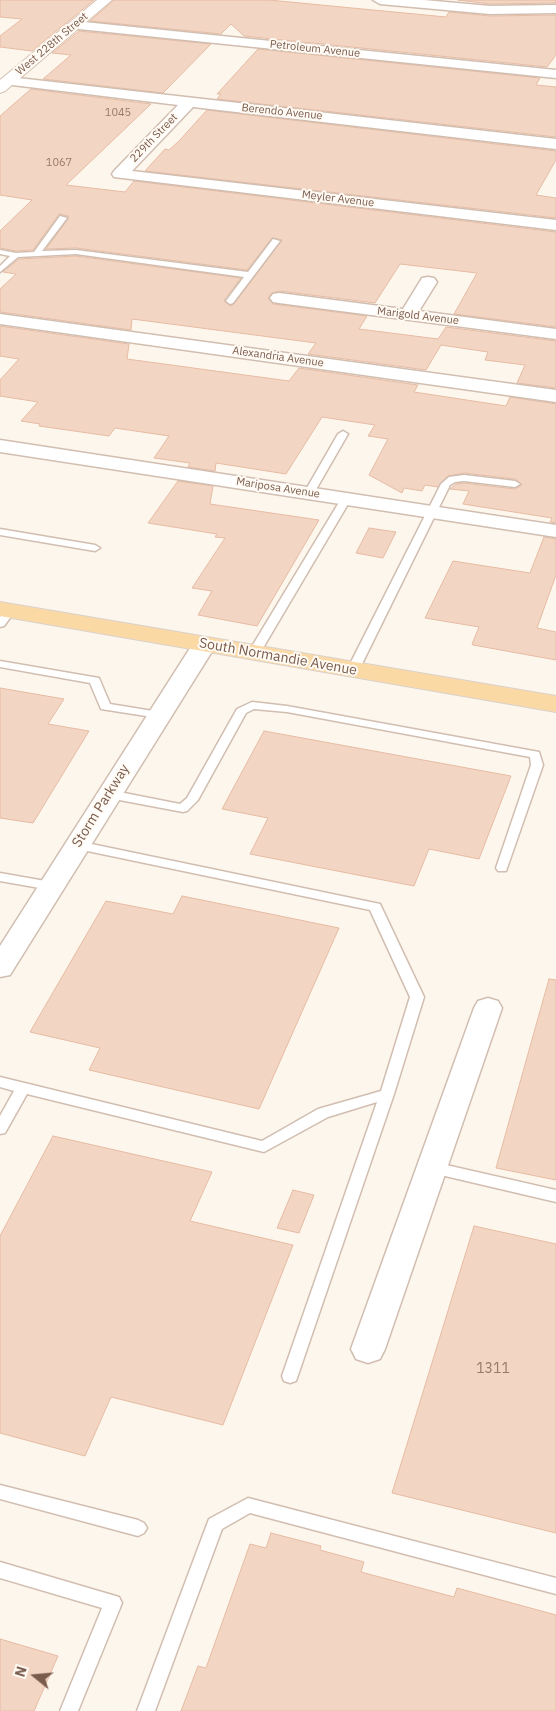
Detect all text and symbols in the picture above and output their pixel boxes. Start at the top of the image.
street label: West 228th Street [13,10,91,78]
street label: Petroleum Avenue [269,38,361,60]
street label: Berendo Avenue [241,101,323,123]
house number: 1045 [105,106,131,120]
street label: 229th Street [127,111,181,165]
house number: 1067 [46,156,72,170]
street label: Meyler Avenue [301,188,375,210]
street label: Marigold Avenue [376,304,460,328]
street label: Alexandria Avenue [232,344,324,370]
street label: Mariposa Avenue [235,475,321,501]
street label: South Normandie Avenue [198,635,358,679]
street label: Storm Parkway [69,761,133,851]
house number: 1311 [476,1361,510,1377]
north arrow [10,1651,60,1701]
text: N [11,1664,31,1679]

